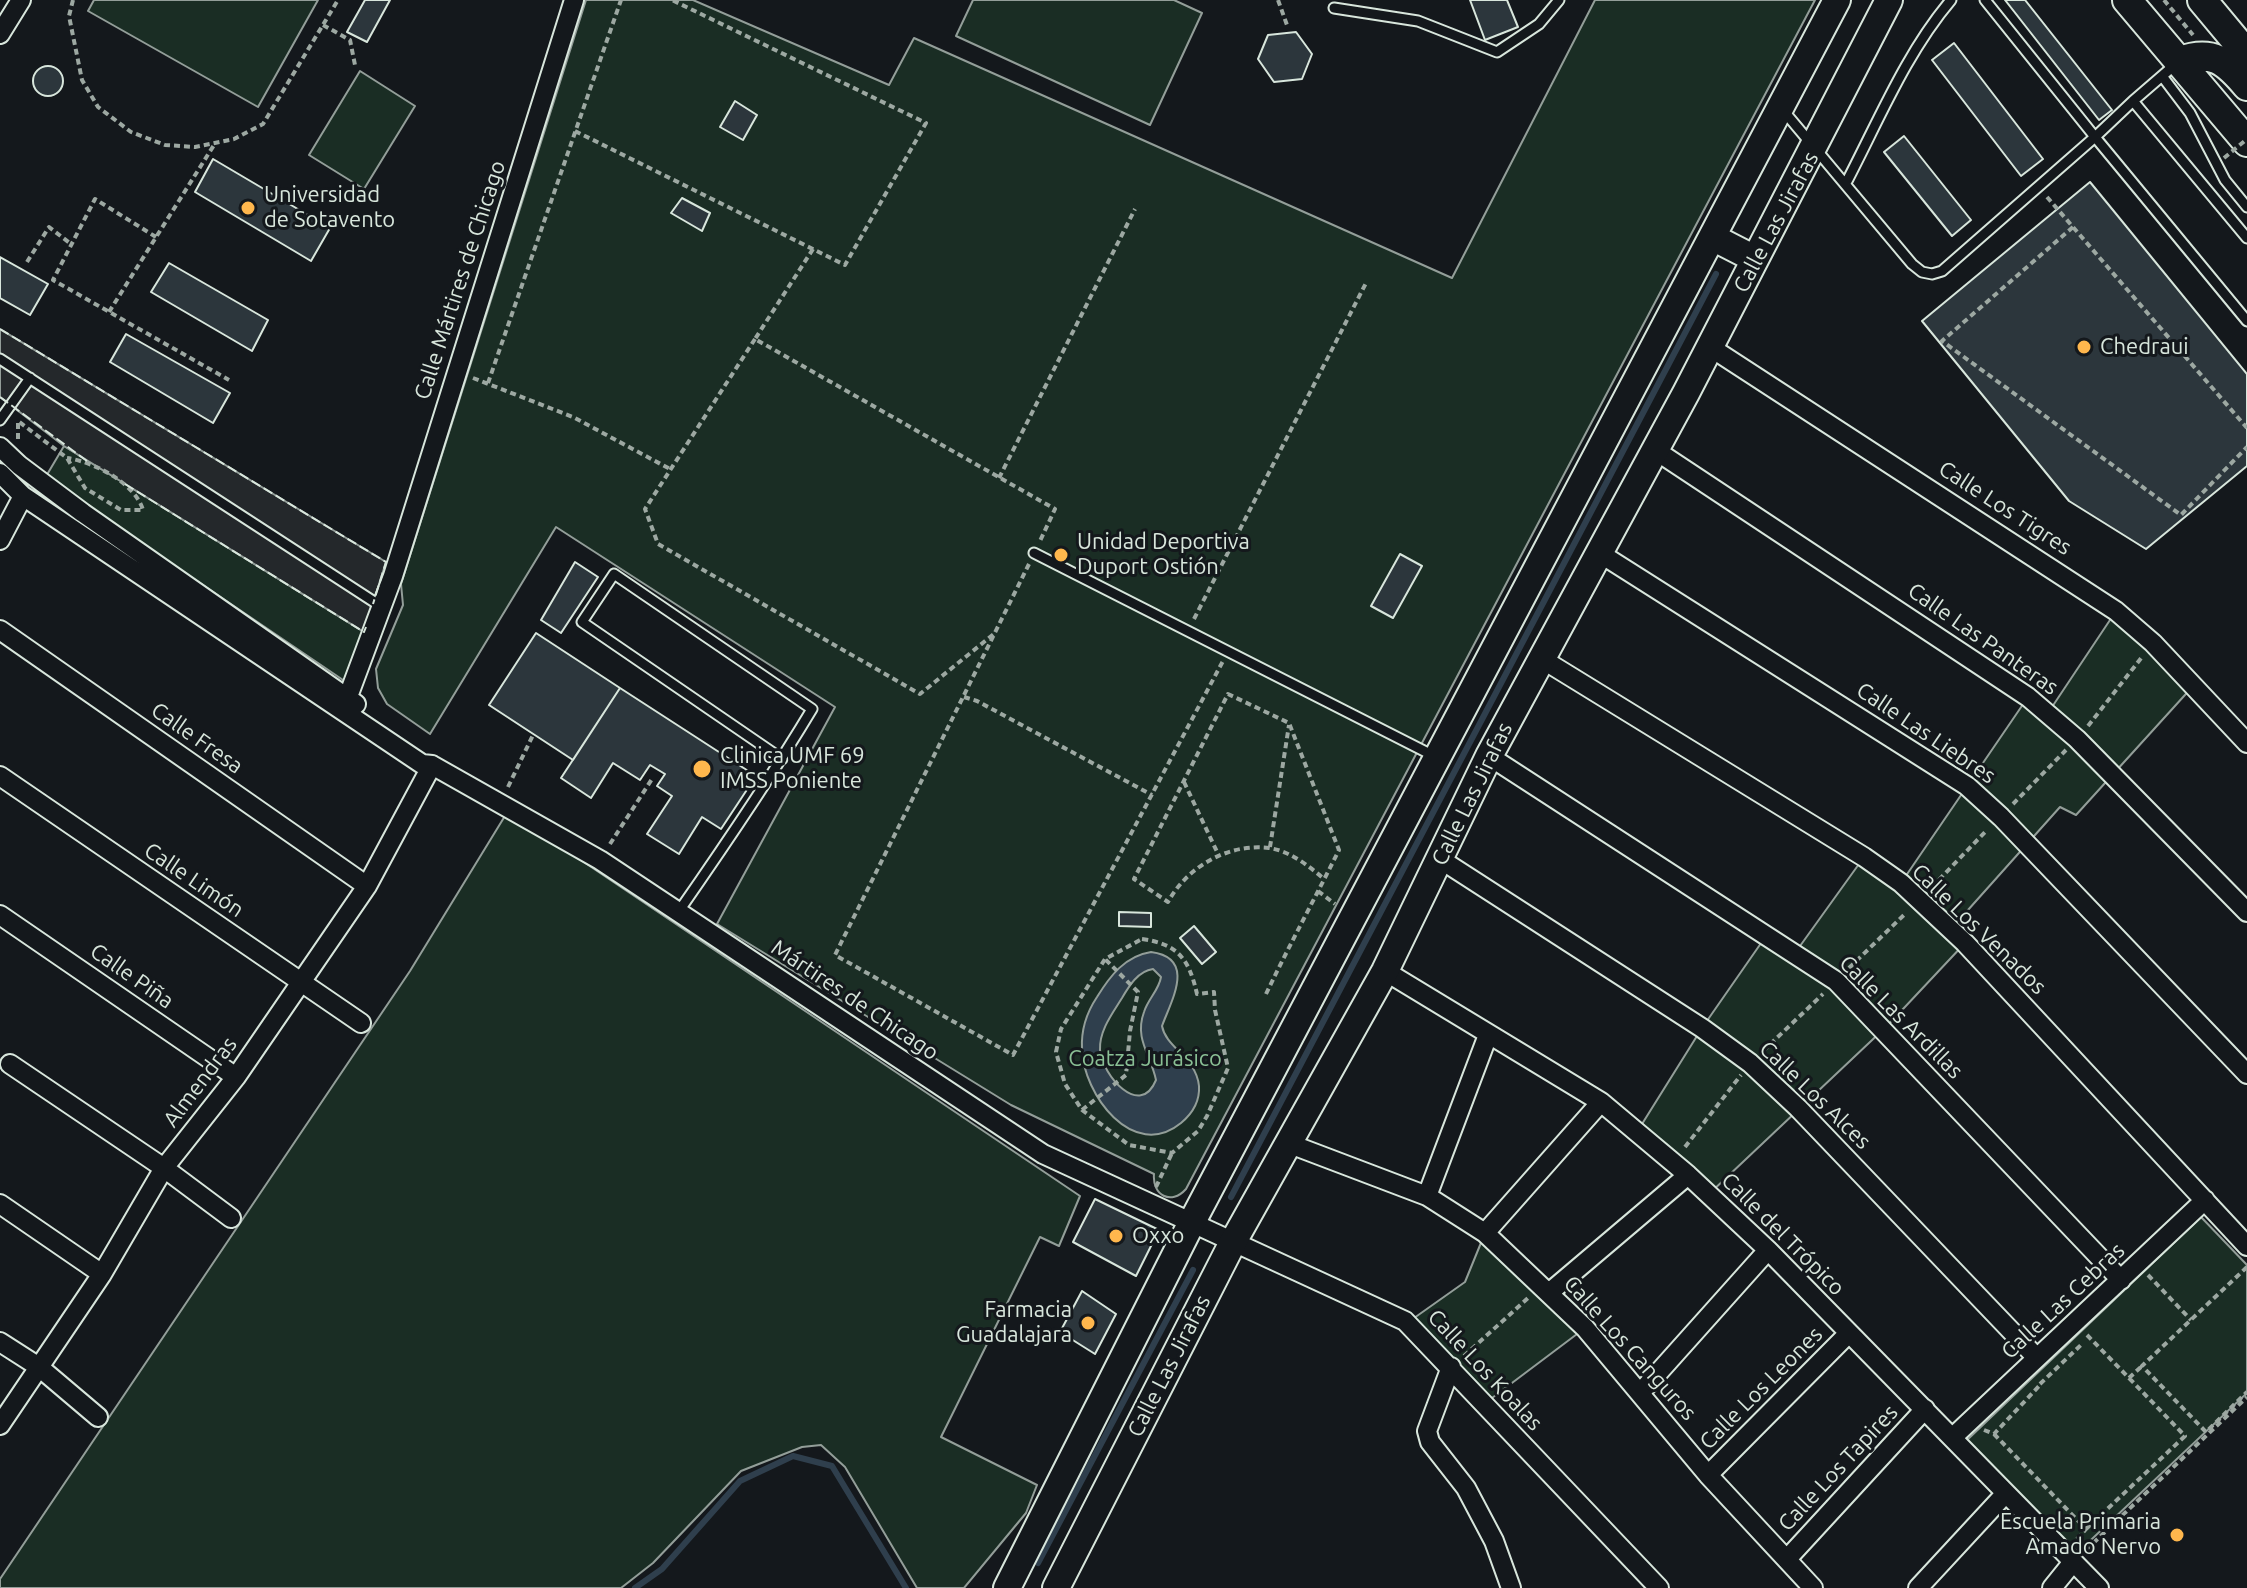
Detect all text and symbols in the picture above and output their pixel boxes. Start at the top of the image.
street label: Calle Las Jirafas [1728,147,1824,297]
street label: Calle Mártires de Chicago [409,157,511,403]
place label: Universidad de Sotavento [264,182,395,234]
marker: Universidad de Sotavento [239,199,257,217]
place label: Chedraui [2100,334,2189,360]
marker: Chedraui [2075,338,2093,356]
street label: Calle Los Tigres [1934,455,2076,561]
place label: Unidad Deportiva Duport Ostión [1077,529,1250,580]
marker: Unidad Deportiva Duport Ostión [1052,546,1070,564]
street label: Calle Las Panteras [1903,577,2063,701]
street label: Calle Las Liebres [1851,677,2001,789]
street label: Calle Fresa [146,697,248,779]
street label: Calle Las Jirafas [1426,718,1518,870]
place label: Clinica UMF 69 IMSS Poniente [720,743,865,794]
marker: Clinica UMF 69 IMSS Poniente [691,758,713,780]
street label: Calle Limón [139,837,249,923]
street label: Calle Los Venados [1906,858,2052,1000]
street label: Mártires de Chicago [766,934,944,1066]
street label: Calle Piña [85,938,179,1014]
street label: Calle Las Ardillas [1834,950,1968,1084]
street label: Almendras [158,1032,242,1132]
street label: Calle Los Alces [1754,1035,1876,1155]
park label: Coatza Jurásico [1068,1046,1222,1072]
street label: Calle del Trópico [1716,1167,1850,1301]
place label: Oxxo [1132,1223,1184,1249]
marker: Oxxo [1107,1227,1125,1245]
street label: Calle Las Cebras [1996,1237,2130,1365]
street label: Calle Los Canguros [1558,1270,1702,1426]
street label: Calle Las Jirafas [1122,1291,1216,1441]
place label: Farmacia Guadalajara [956,1297,1072,1348]
street label: Calle Los Koalas [1422,1304,1548,1436]
marker: Farmacia Guadalajara [1079,1314,1097,1332]
street label: Calle Los Leones [1694,1321,1828,1455]
street label: Calle Los Tapires [1773,1399,1903,1537]
place label: Escuela Primaria Amado Nervo [2000,1509,2161,1560]
marker: Escuela Primaria Amado Nervo [2168,1526,2186,1544]

